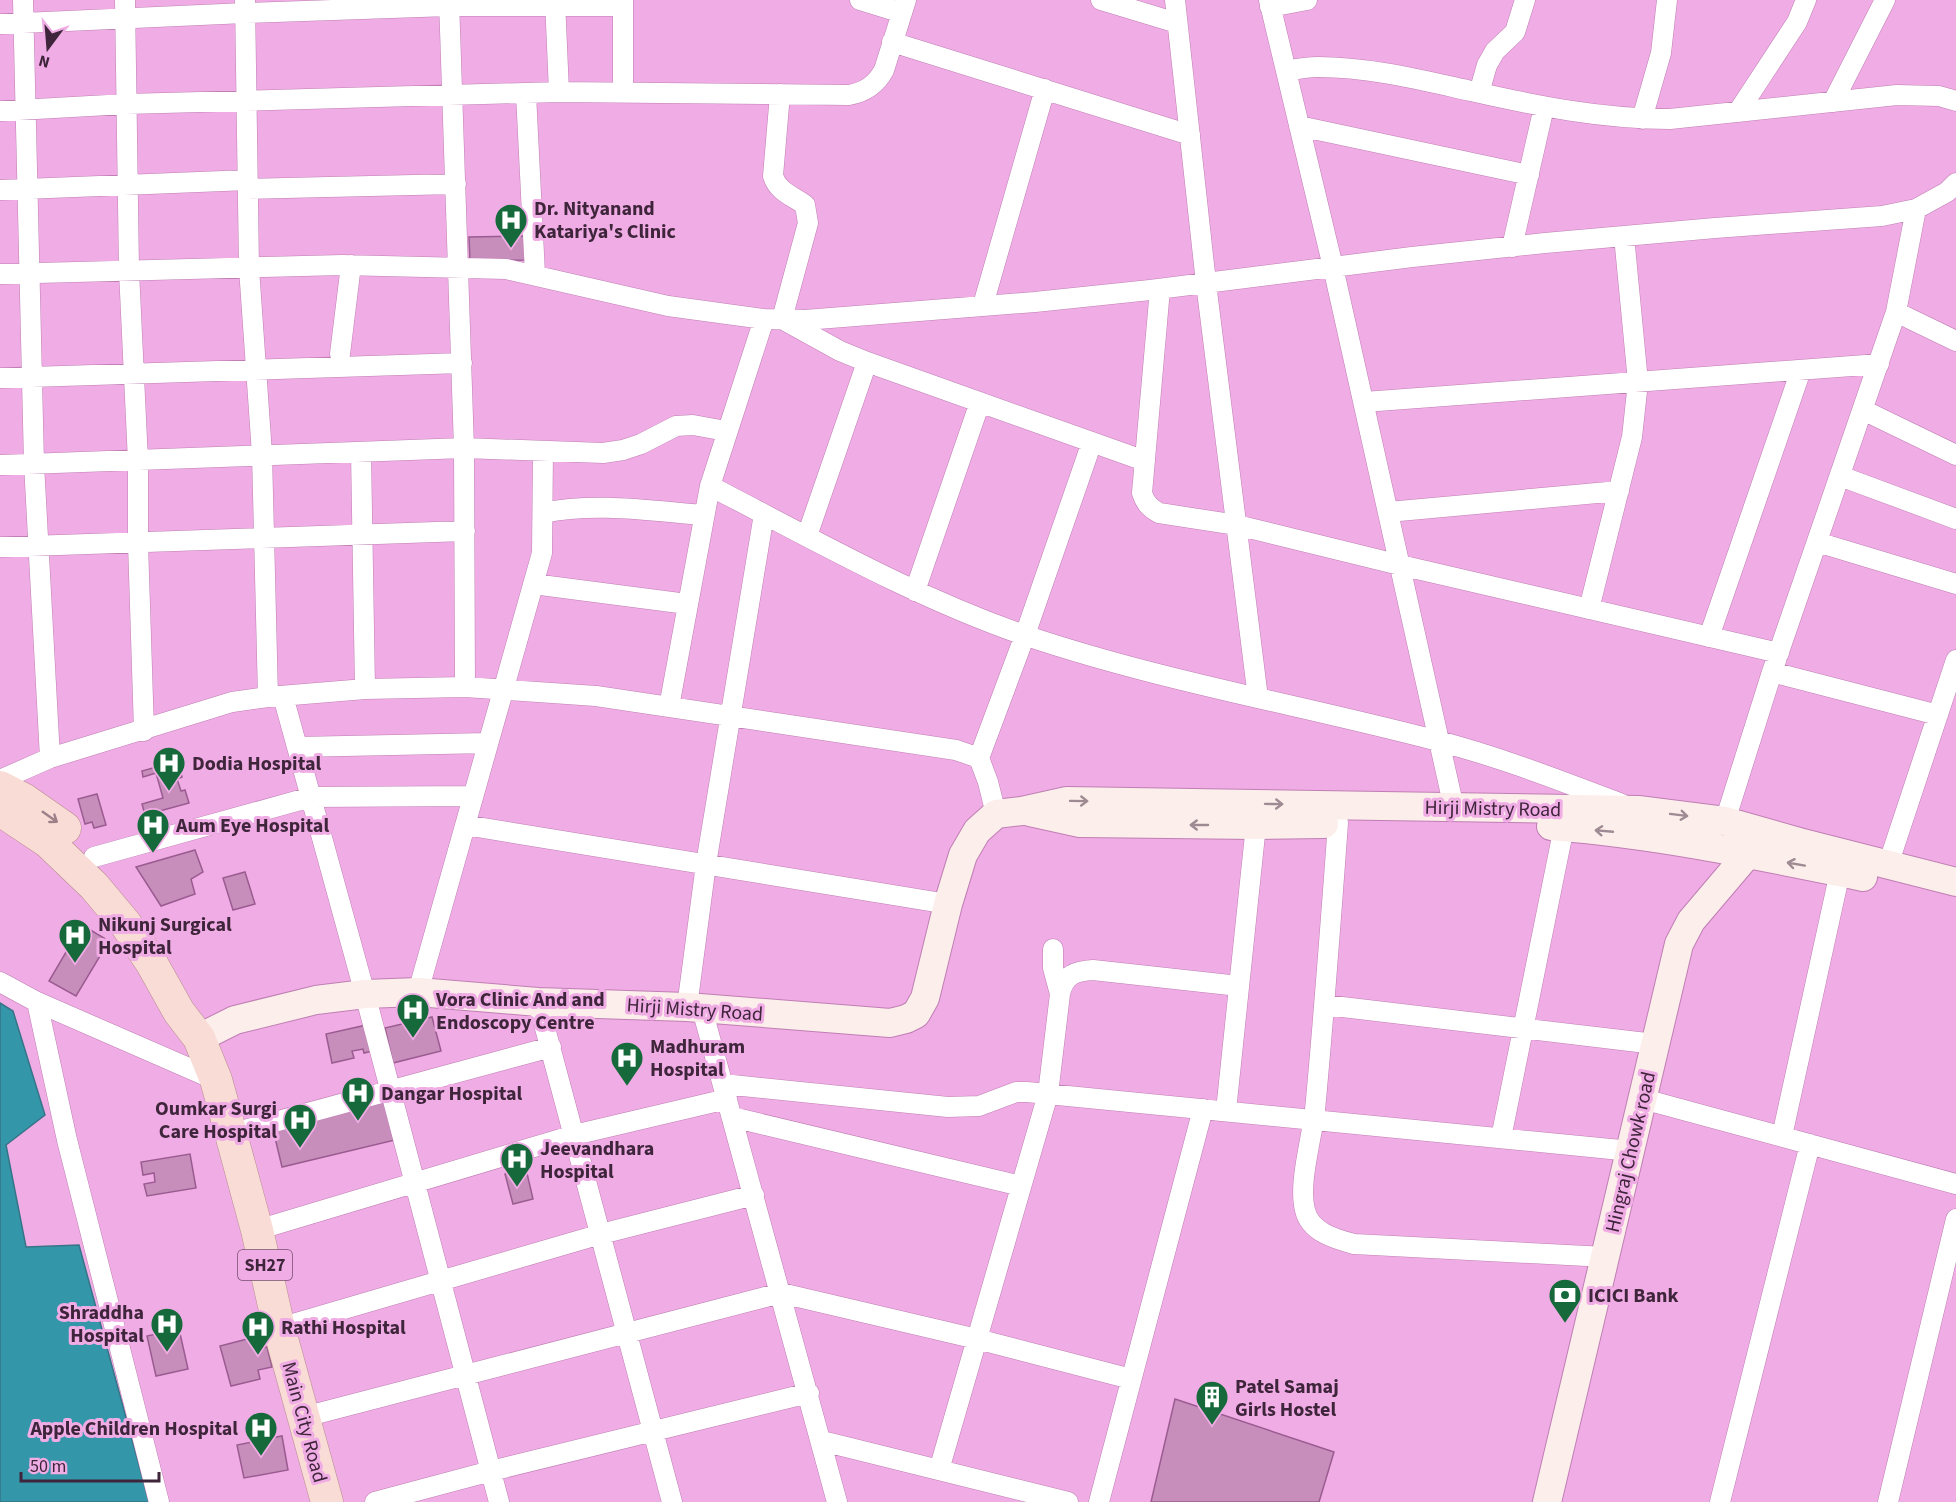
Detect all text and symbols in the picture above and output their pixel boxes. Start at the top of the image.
north arrow [18,18,78,78]
text: N [36,49,52,73]
place label: Dr. Nityanand Katariya's Clinic [534,195,676,246]
hospital icon: Dr. Nityanand Katariya's Clinic [493,202,529,249]
hospital icon: Dodia Hospital [151,745,187,792]
place label: Dodia Hospital [192,750,321,778]
street label: Hirji Mistry Road [1424,794,1562,824]
one-way arrow [1069,795,1089,807]
one-way arrow [1264,799,1284,810]
hospital icon: Aum Eye Hospital [135,807,171,854]
one-way arrow [1668,810,1688,821]
one-way arrow [41,811,57,823]
place label: Aum Eye Hospital [175,812,329,840]
one-way arrow [1189,819,1209,831]
one-way arrow [1594,825,1614,836]
one-way arrow [1786,858,1806,869]
place label: Nikunj Surgical Hospital [98,911,232,962]
hospital icon: Nikunj Surgical Hospital [57,917,93,964]
place label: Vora Clinic And and Endoscopy Centre [435,986,605,1037]
street label: Hirji Mistry Road [626,991,764,1029]
hospital icon: Vora Clinic And and Endoscopy Centre [395,992,431,1039]
place label: Madhuram Hospital [650,1033,745,1084]
hospital icon: Madhuram Hospital [609,1040,645,1087]
street label: Hingraj Chowk road [1599,1069,1663,1235]
hospital icon: Dangar Hospital [340,1075,376,1122]
place label: Dangar Hospital [381,1080,523,1108]
place label: Oumkar Surgi Care Hospital [155,1095,277,1146]
hospital icon: Oumkar Surgi Care Hospital [282,1102,318,1149]
place label: Jeevandhara Hospital [540,1135,654,1186]
hospital icon: Jeevandhara Hospital [499,1141,535,1188]
road number: SH27 [238,1250,292,1280]
bank icon: ICICI Bank [1547,1277,1583,1324]
place label: ICICI Bank [1588,1282,1678,1310]
place label: Shraddha Hospital [59,1299,144,1350]
hospital icon: Shraddha Hospital [149,1306,185,1353]
hospital icon: Rathi Hospital [240,1309,276,1356]
place label: Rathi Hospital [281,1314,406,1342]
street label: Main City Road [274,1359,334,1486]
place label: Patel Samaj Girls Hostel [1235,1373,1339,1424]
building icon: Patel Samaj Girls Hostel [1194,1379,1230,1426]
hospital icon: Apple Children Hospital [243,1410,279,1457]
place label: Apple Children Hospital [29,1415,238,1443]
scale bar [21,1445,159,1483]
text: 50 m [30,1454,66,1479]

